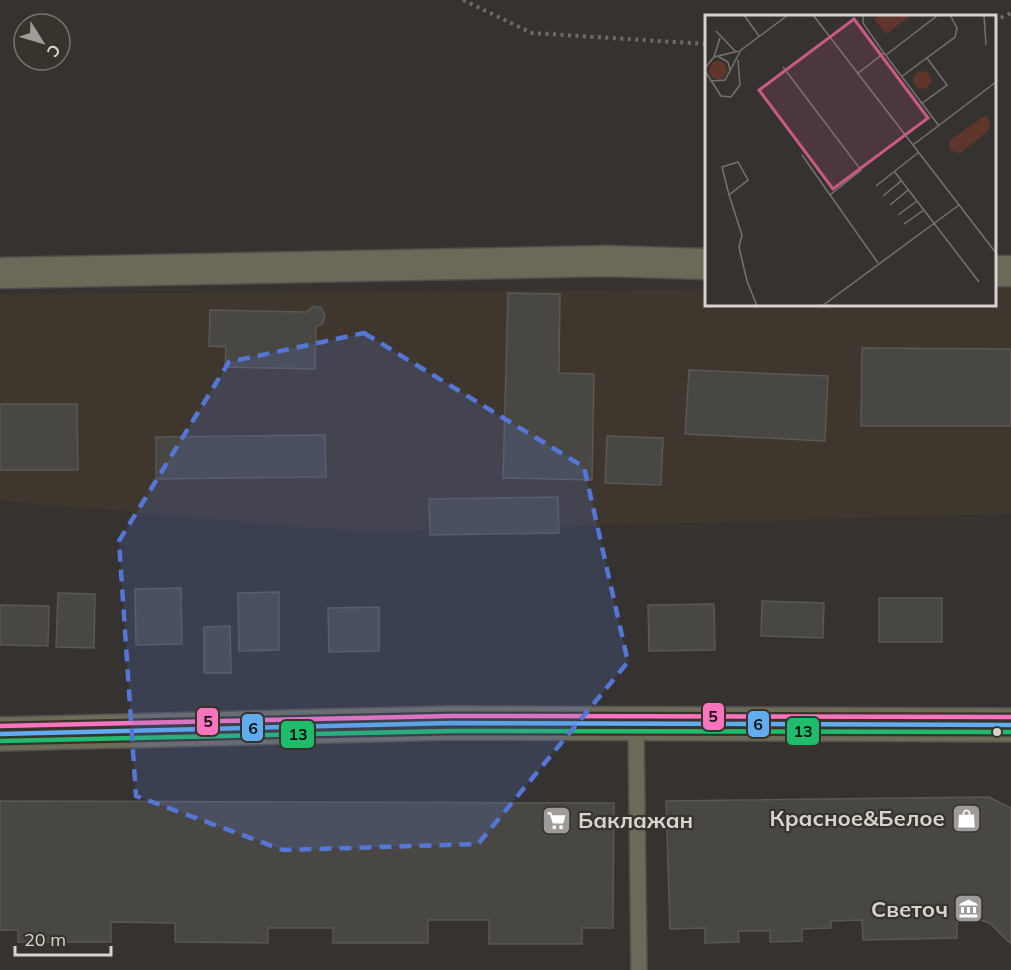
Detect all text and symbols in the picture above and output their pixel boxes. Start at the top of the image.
north arrow [12,12,72,72]
inset map [705,15,996,306]
text: С [43,41,65,61]
line badge: 5 [702,702,725,731]
text: 5 [708,706,718,726]
line badge: 5 [196,707,219,736]
line badge: 6 [747,710,770,738]
text: 5 [203,711,213,731]
line badge: 6 [241,713,264,742]
text: 6 [753,714,763,734]
line badge: 13 [786,717,820,746]
text: 6 [248,718,258,738]
line badge: 13 [280,720,315,749]
text: 13 [793,721,813,741]
text: 13 [288,724,308,744]
unlabelled marker [991,726,1003,738]
shop icon: Красное&Белое [950,802,982,834]
supermarket icon: Баклажан [541,804,573,836]
place label: Красное&Белое [769,804,945,832]
place label: Баклажан [578,806,693,834]
museum icon: Светоч [953,893,985,925]
place label: Светоч [871,895,948,923]
scale bar [15,919,111,957]
text: 20 m [24,928,66,951]

